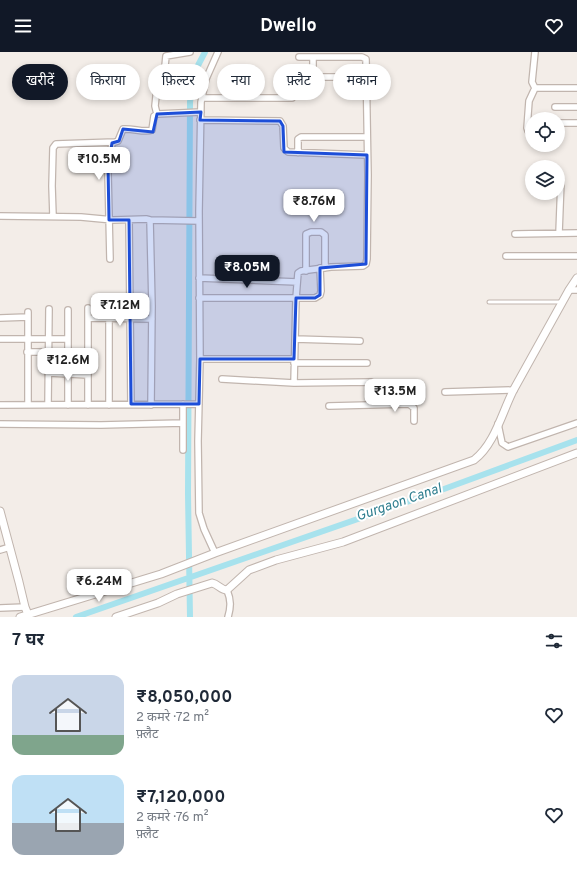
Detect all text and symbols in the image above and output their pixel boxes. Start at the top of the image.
icon: menu [12,15,34,37]
text: Dwello [260,15,317,38]
icon: heart [543,15,565,37]
chip: खरीदें [12,64,68,100]
chip: किराया [76,64,140,100]
chip: फ़िल्टर [148,64,209,100]
chip: नया [217,64,265,100]
chip: फ़्लैट [273,64,325,100]
chip: मकान [333,64,391,100]
map controls [525,112,565,200]
button: locate [525,112,565,152]
pin: ₹10.5M [66,147,132,181]
text: ₹10.5M [77,152,121,168]
button: layers [525,160,565,200]
pin: ₹8.76M [281,189,347,223]
text: ₹8.76M [292,194,336,210]
pin: ₹8.05M [214,255,280,289]
text: ₹8.05M [224,260,270,276]
pin: ₹7.12M [87,293,153,327]
text: ₹7.12M [100,298,140,314]
pin: ₹12.6M [35,348,101,382]
text: ₹12.6M [46,353,90,369]
pin: ₹13.5M [362,379,428,413]
text: ₹13.5M [374,384,416,400]
water label: Gurgaon Canal [354,480,445,526]
pin: ₹6.24M [66,569,132,603]
text: ₹6.24M [76,574,122,590]
text: 7 घर [12,630,44,652]
icon: filters [543,630,565,652]
text: ₹8,050,000 [136,687,232,709]
icon: home [44,691,92,739]
icon: heart [543,704,565,726]
text: 2 कमरे · 72 m² [136,710,209,726]
text: फ़्लैट [136,727,159,743]
text: ₹7,120,000 [136,787,225,809]
icon: home [44,791,92,839]
icon: heart [543,804,565,826]
text: 2 कमरे · 76 m² [136,810,208,826]
text: फ़्लैट [136,827,159,843]

